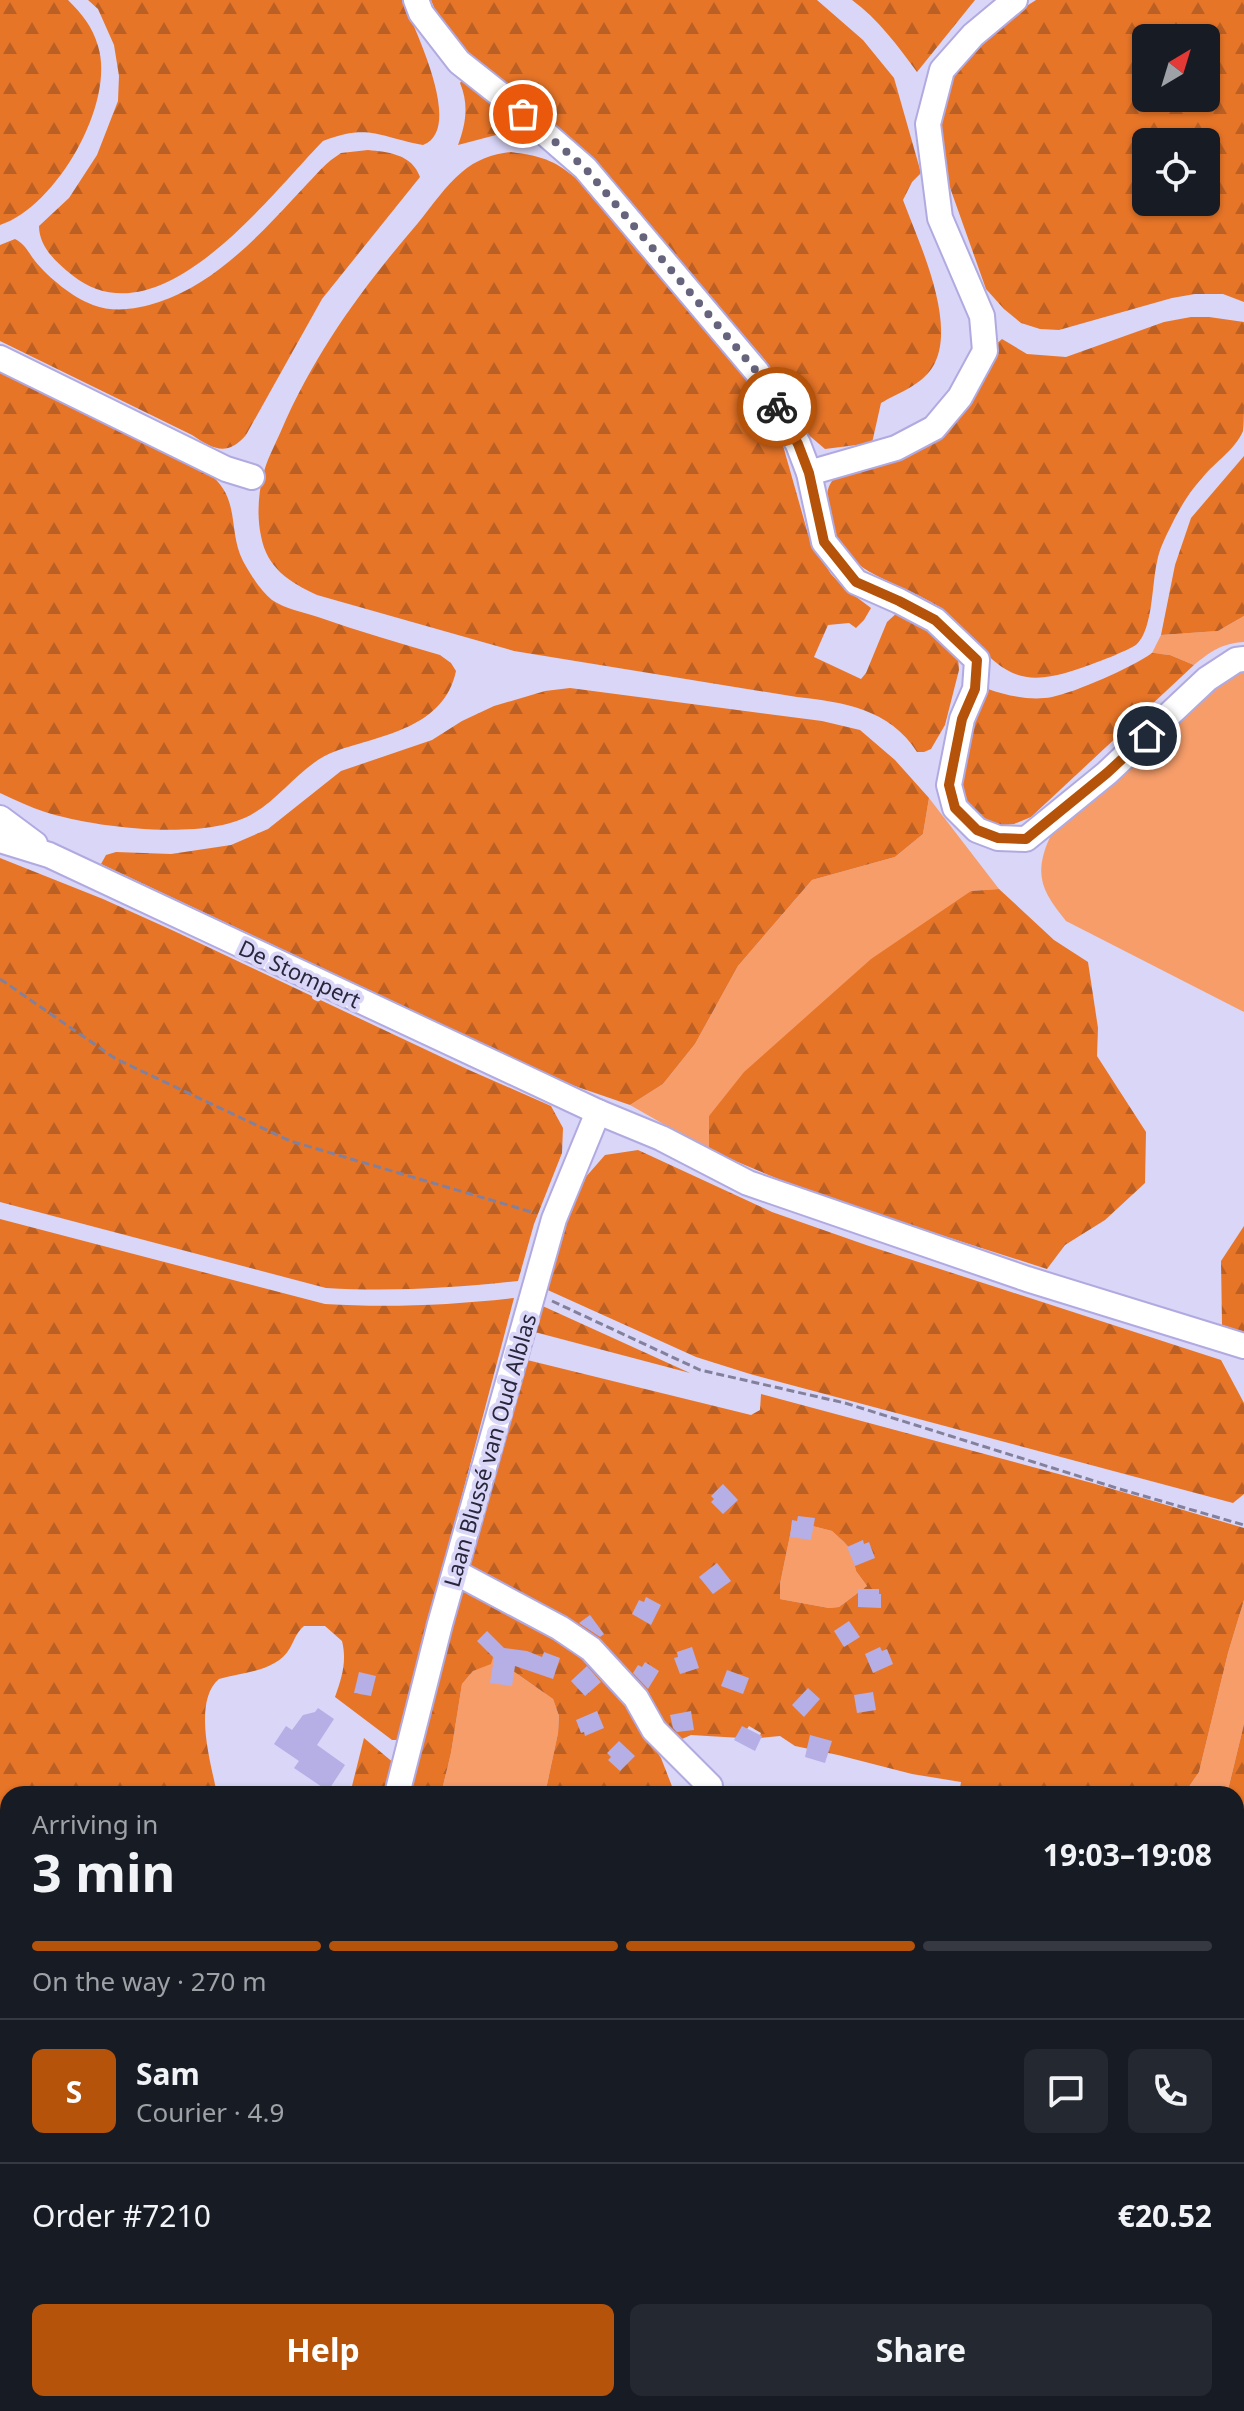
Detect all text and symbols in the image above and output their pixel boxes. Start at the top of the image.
north arrow [1132,24,1220,112]
map controls [1132,24,1220,216]
pin [489,80,557,148]
icon: bag [501,92,545,136]
button: locate [1132,128,1220,216]
courier [737,367,817,447]
icon: bike [755,385,799,429]
pin [1113,702,1181,770]
icon: home [1125,714,1169,758]
street label: De Stompert [234,932,366,1014]
street label: Laan Blussé van Oud Alblas [436,1310,542,1590]
text: Arriving in [32,1806,158,1842]
text: 19:03–19:08 [1043,1834,1212,1875]
text: 3 min [32,1836,175,1907]
text: On the way · 270 m [32,1963,266,1999]
button: chat [1024,2049,1108,2133]
button: phone [1128,2049,1212,2133]
text: Sam [136,2053,200,2094]
text: S [66,2071,82,2112]
text: Courier · 4.9 [136,2094,284,2130]
text: Order #7210 [32,2195,211,2236]
text: €20.52 [1118,2195,1212,2236]
button: Help [32,2304,614,2396]
button: Share [630,2304,1212,2396]

